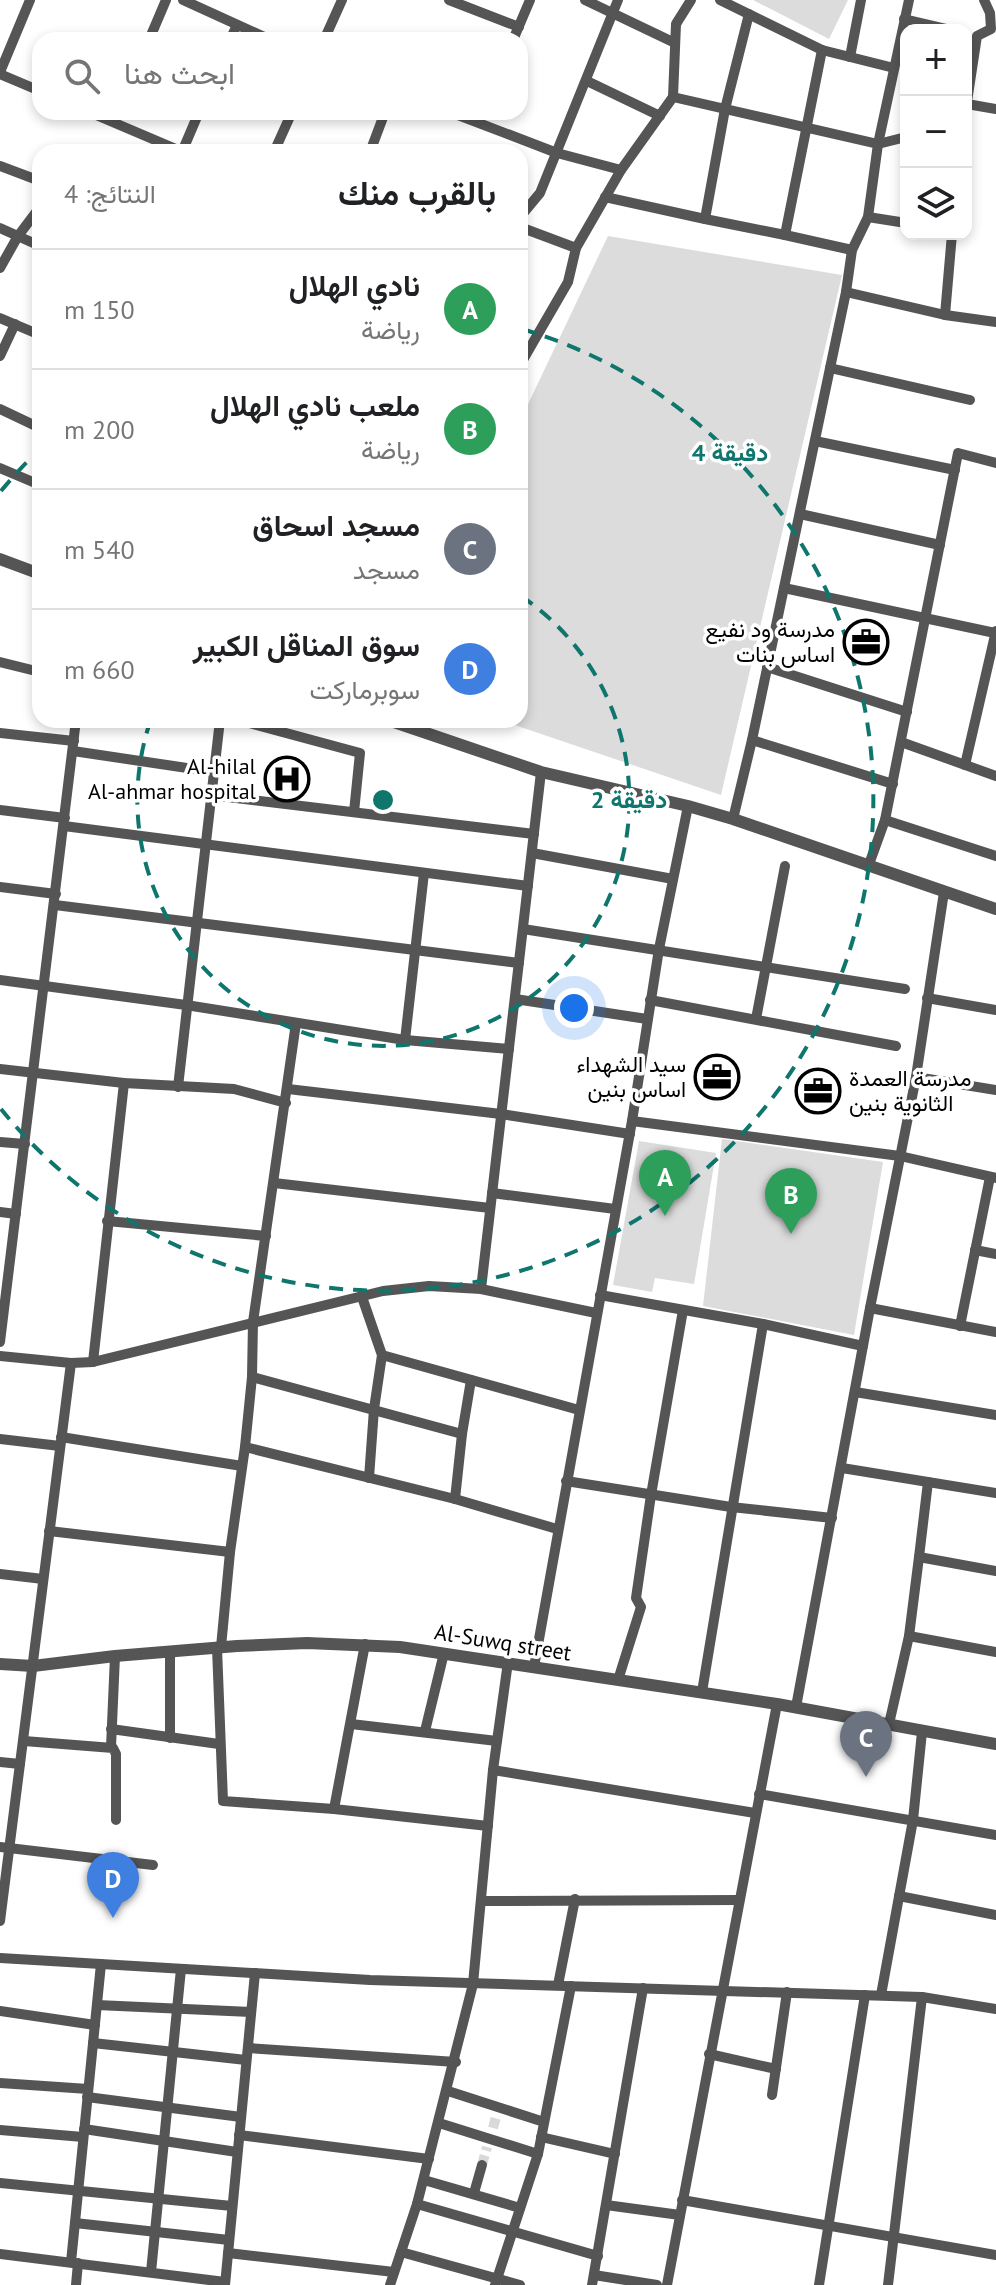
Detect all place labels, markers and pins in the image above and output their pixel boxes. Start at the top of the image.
place label: مدرسة ود نفيع اساس بنات [705,615,835,668]
office icon: مدرسة ود نفيع اساس بنات [842,618,890,666]
place label: Al-hilal Al-ahmar hospital [88,752,257,805]
hospital icon: Al-hilal Al-ahmar hospital [263,755,311,803]
centre of rings [369,786,397,814]
place label: سيد الشهداء اساس بنين [576,1050,686,1103]
office icon: سيد الشهداء اساس بنين [693,1053,741,1101]
place label: مدرسة العمدة الثانوية بنين [849,1064,971,1117]
office icon: مدرسة العمدة الثانوية بنين [794,1067,842,1115]
pin: A [639,1150,691,1216]
pin: B [765,1168,817,1234]
pin: C [840,1711,892,1777]
pin: D [87,1852,139,1918]

